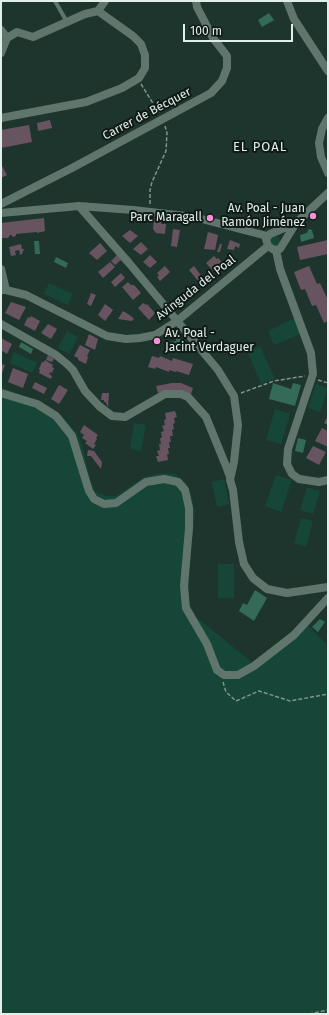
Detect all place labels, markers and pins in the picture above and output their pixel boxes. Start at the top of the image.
place label: Av. Poal - Juan Ramón Jiménez [221,202,305,230]
place label: Parc Maragall [130,211,202,225]
marker: Av. Poal - Juan Ramón Jiménez [308,211,318,221]
marker: Parc Maragall [205,213,215,223]
place label: Av. Poal - Jacint Verdaguer [165,327,254,355]
marker: Av. Poal - Jacint Verdaguer [152,336,162,346]

